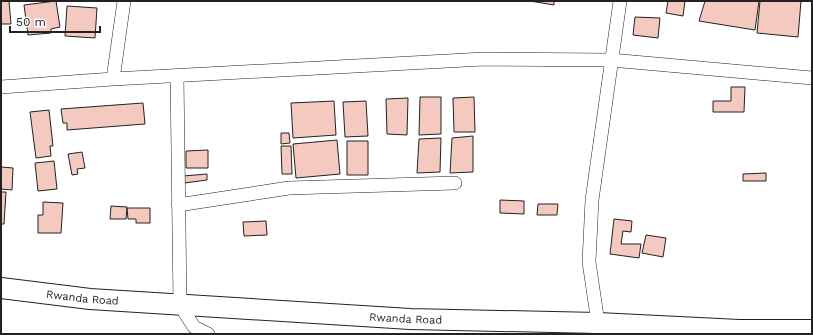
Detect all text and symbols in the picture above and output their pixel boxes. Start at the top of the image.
scale bar [10,8,100,34]
text: 50 m [16,15,46,29]
street label: Rwanda Road [45,288,119,308]
street label: Rwanda Road [369,310,442,327]

